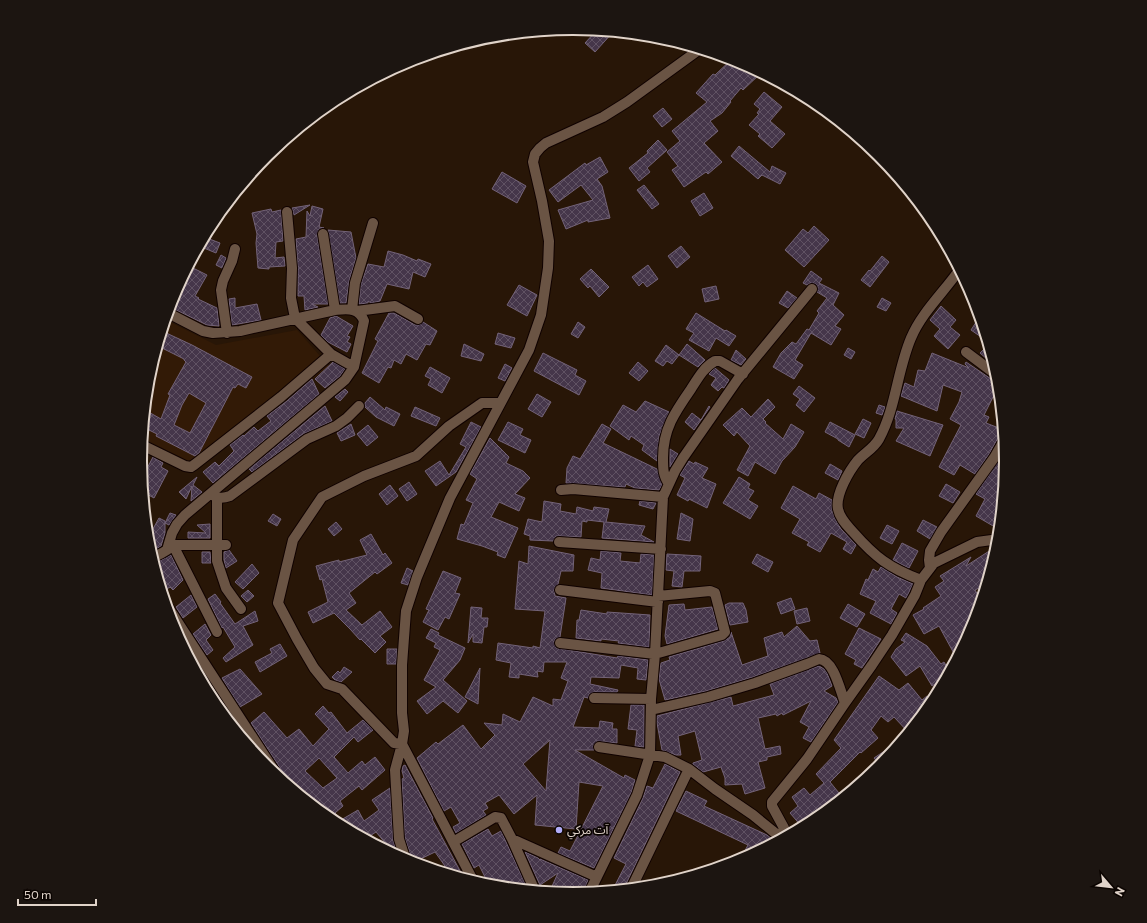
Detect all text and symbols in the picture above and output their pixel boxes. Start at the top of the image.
place label: آت مركي [567,822,609,840]
marker: آت مركي [554,825,564,835]
north arrow [1091,867,1131,907]
scale bar [18,881,96,907]
text: N [1113,885,1128,899]
text: 50 m [24,887,52,901]

